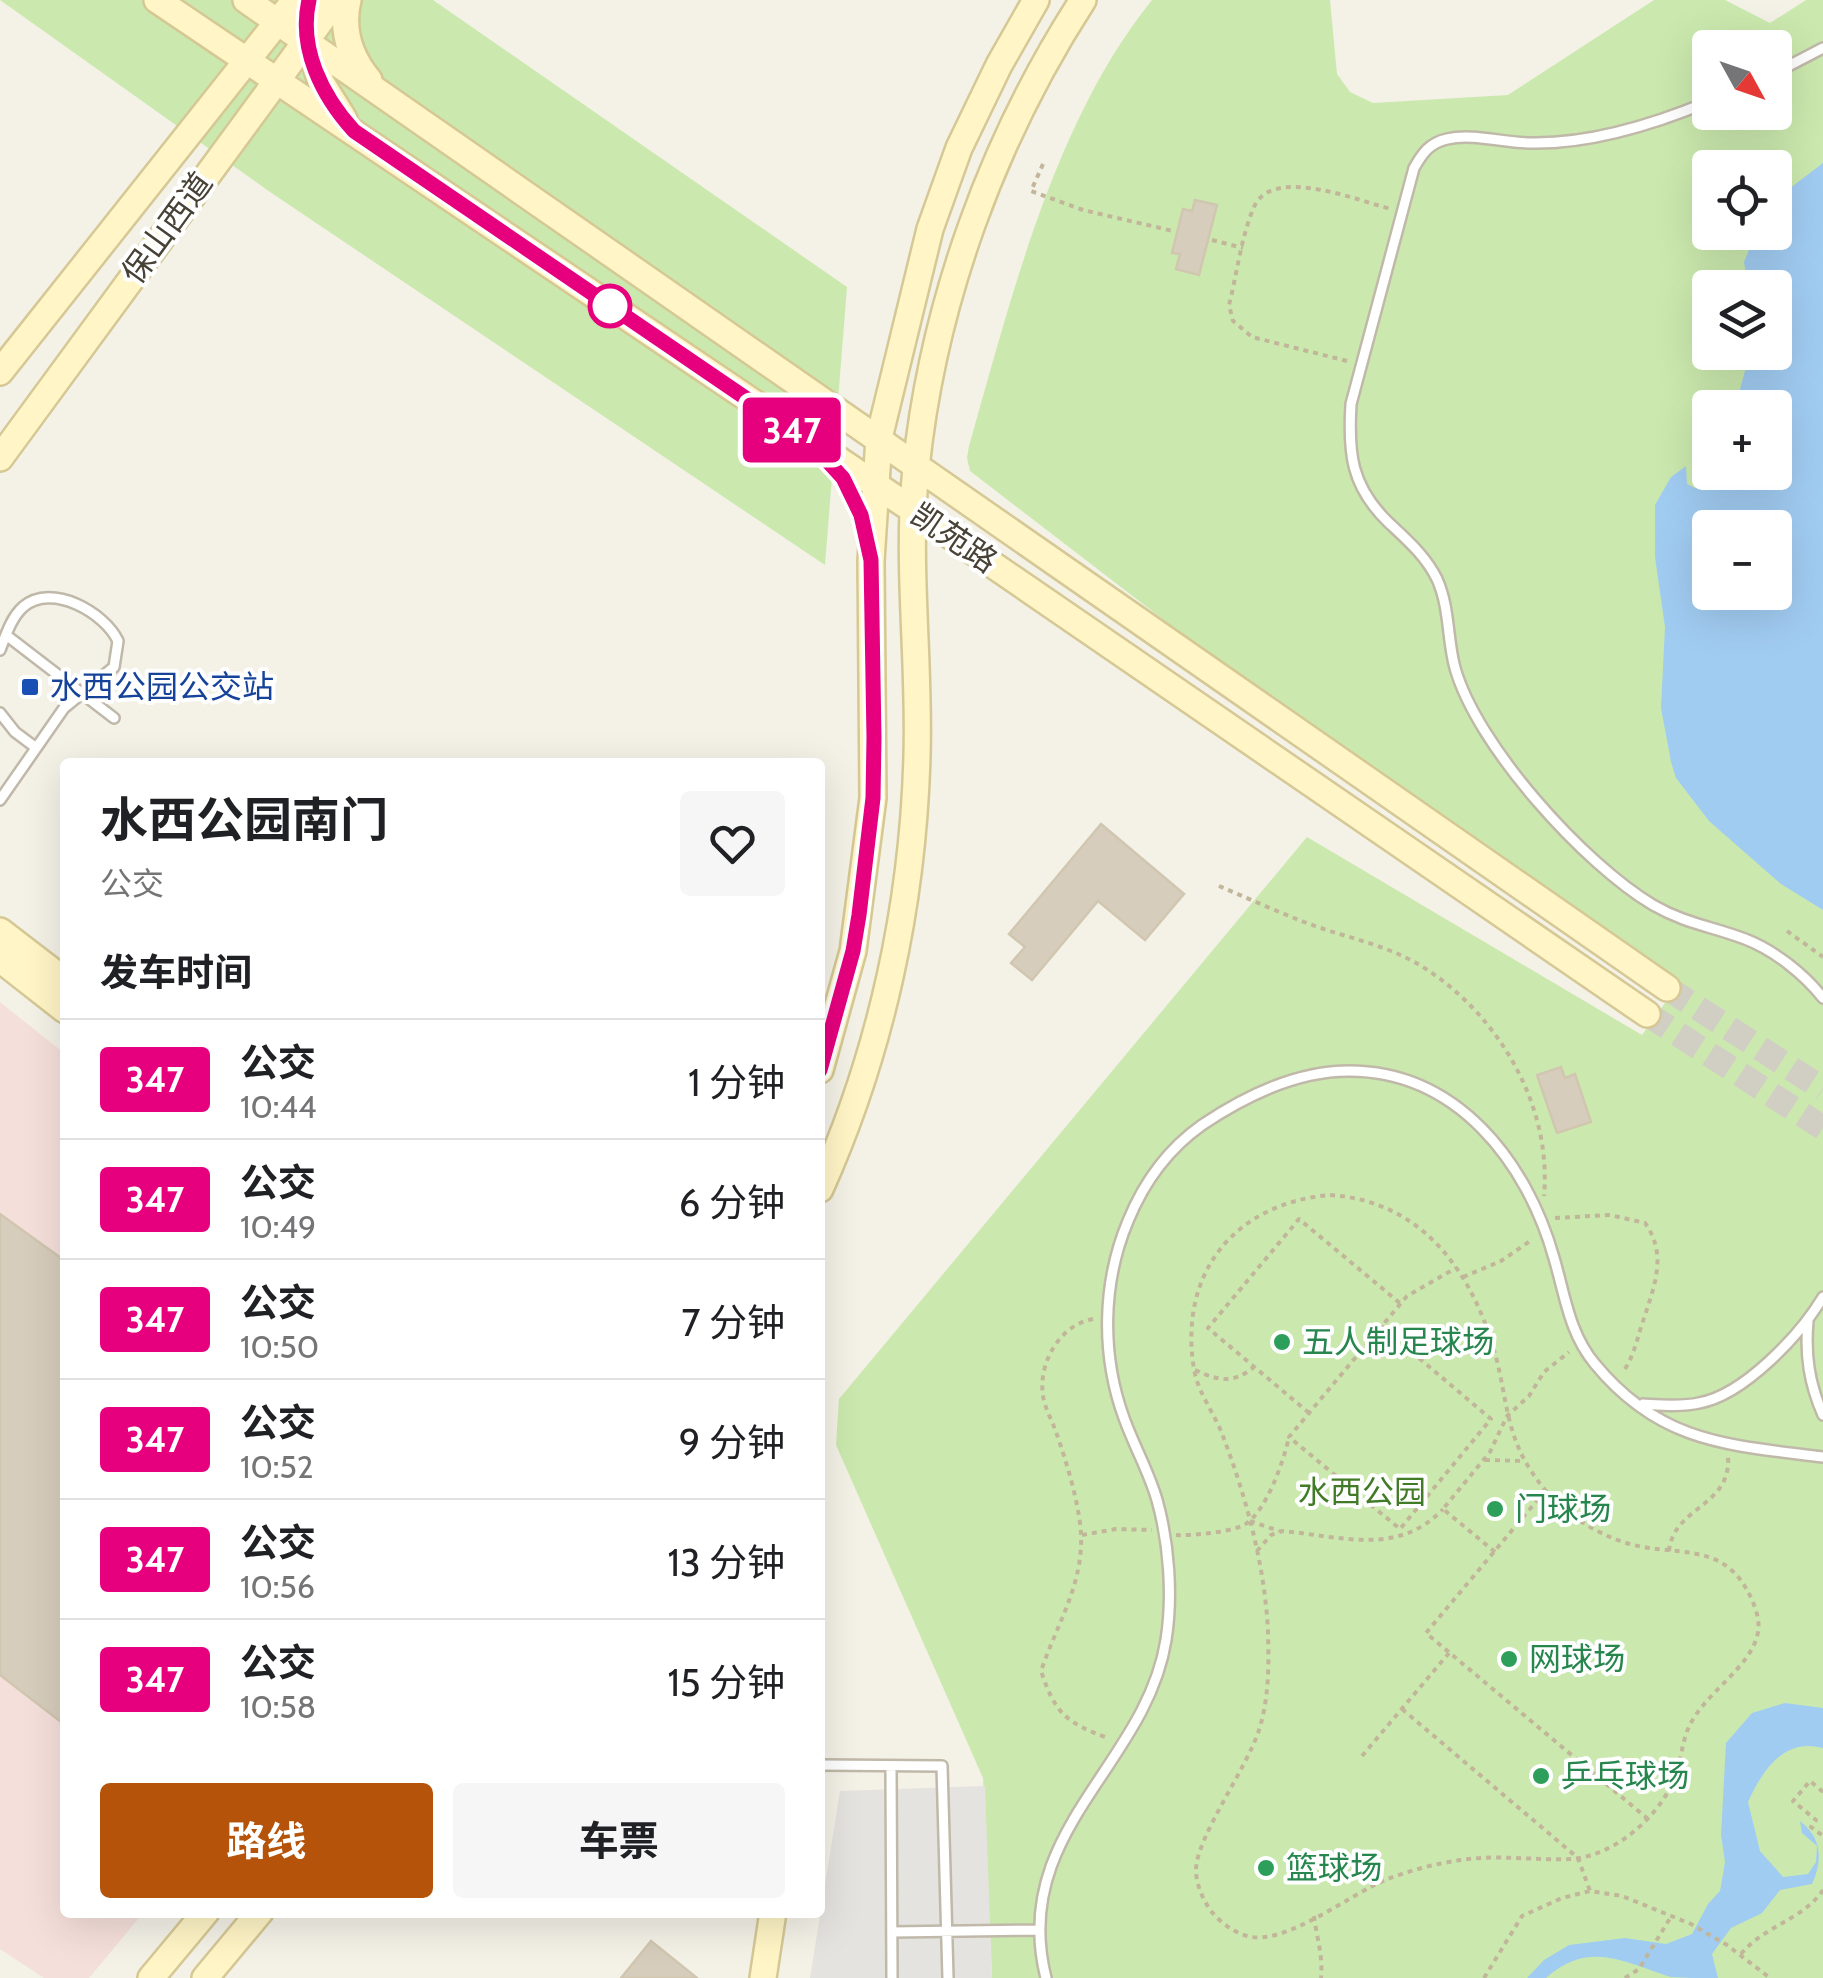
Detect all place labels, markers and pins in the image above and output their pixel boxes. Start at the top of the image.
unlabelled marker [589,285,631,327]
place label: 水西公园公交站 [50,667,274,706]
marker: 水西公园公交站 [19,676,41,698]
place label: 五人制足球场 [1302,1322,1494,1361]
marker: 五人制足球场 [1271,1331,1293,1353]
place label: ‌门球场‌ [1515,1489,1611,1528]
marker: ‌门球场‌ [1484,1498,1506,1520]
place label: 网球场 [1529,1639,1625,1678]
marker: 网球场 [1498,1648,1520,1670]
place label: 乒乓球场 [1561,1756,1689,1795]
marker: 乒乓球场 [1530,1765,1552,1787]
place label: 篮球场 [1286,1848,1382,1887]
marker: 篮球场 [1255,1857,1277,1879]

